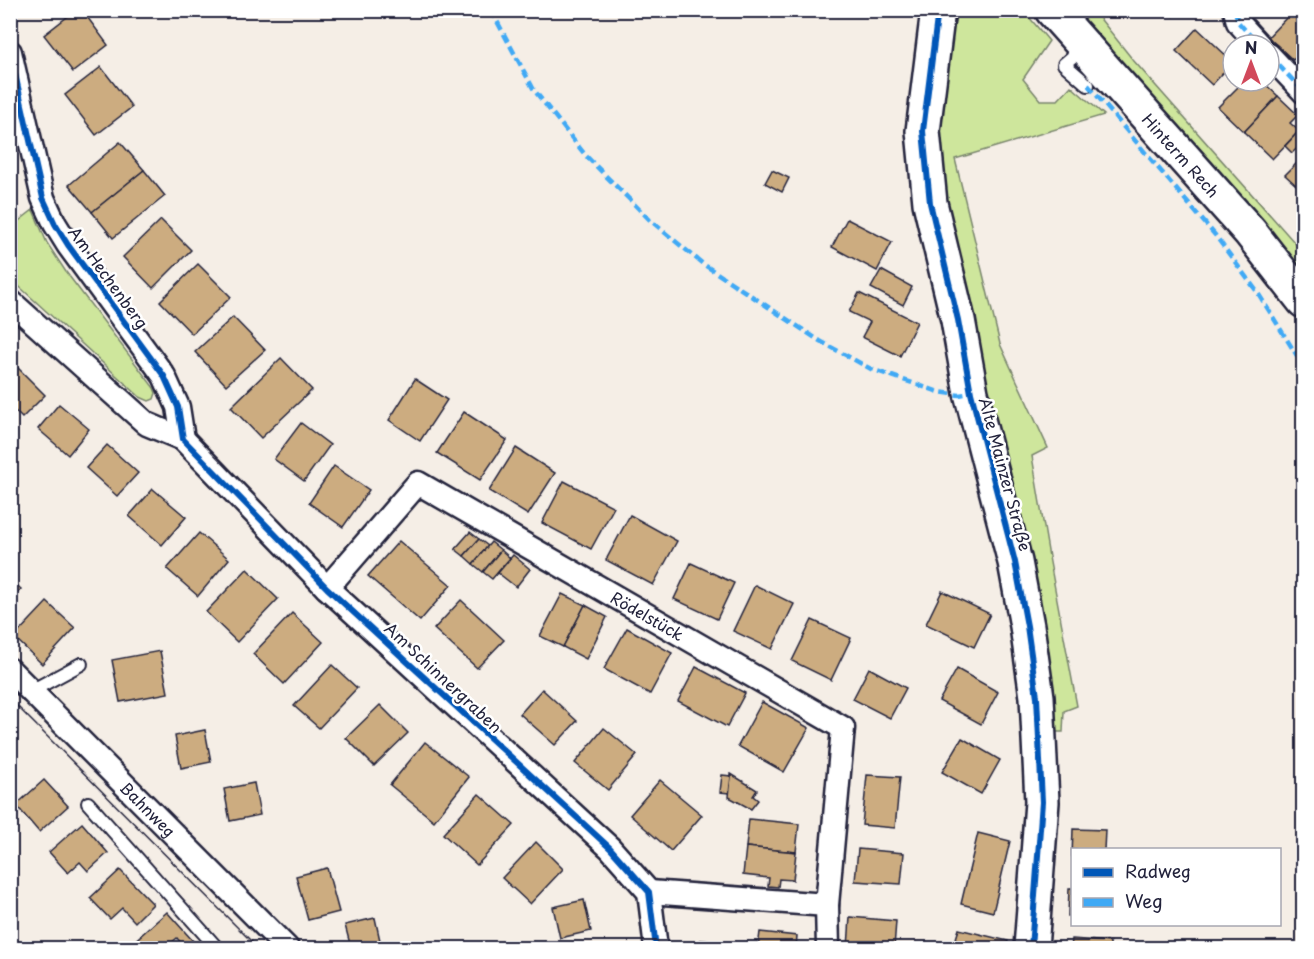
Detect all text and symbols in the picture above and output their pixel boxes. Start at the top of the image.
north arrow [1221,33,1281,93]
text: N [1245,35,1257,59]
street label: Hinterm Rech [1137,107,1225,202]
street label: Am Hechenberg [64,221,154,333]
street label: Alte Mainzer Straße [974,395,1038,553]
street label: Rödelstück [606,585,689,646]
street label: Am Schinnergraben [380,616,508,738]
street label: Bahnweg [115,776,182,842]
legend [1071,848,1281,926]
text: Radweg [1125,857,1191,884]
text: Weg [1125,887,1163,914]

